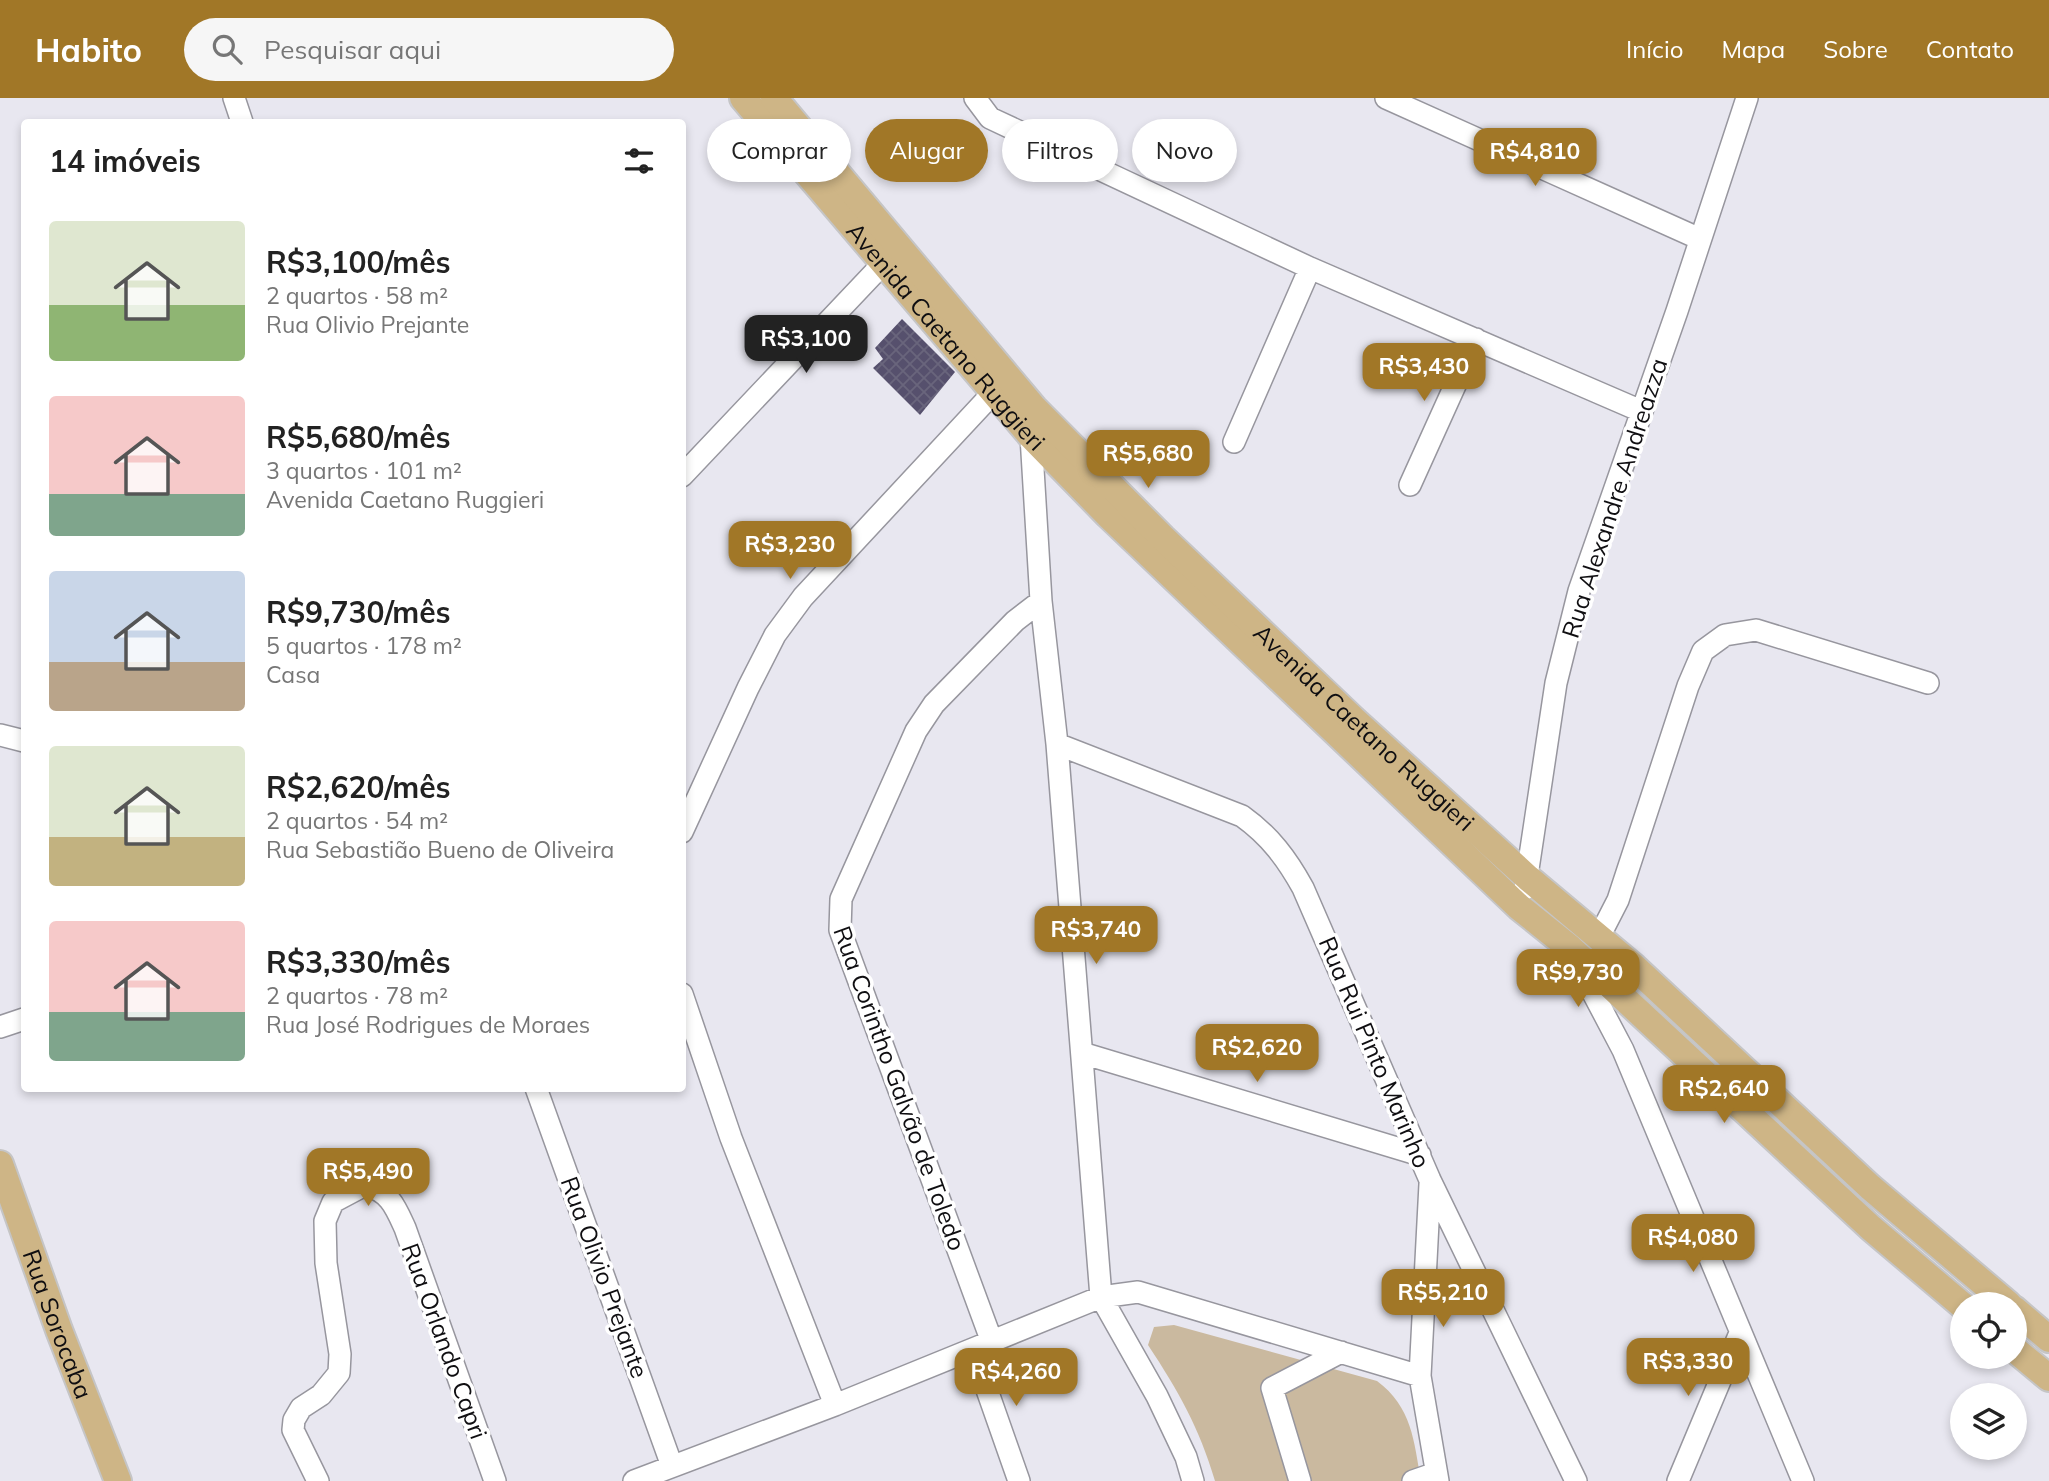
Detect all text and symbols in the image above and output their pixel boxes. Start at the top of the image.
search box [184,18,674,81]
text: Habito [35,29,142,70]
icon: search [208,30,246,68]
text: Pesquisar aqui [264,33,441,66]
text: Início [1626,34,1683,64]
text: Mapa [1721,34,1785,64]
text: Sobre [1823,34,1888,64]
text: Contato [1926,34,2014,64]
chip: Comprar [707,119,851,182]
chip: Alugar [865,119,988,182]
chip: Filtros [1002,119,1118,182]
chip: Novo [1132,119,1237,182]
pin: R$4,810 [1470,129,1600,188]
text: R$4,810 [1490,136,1580,165]
text: 14 imóveis [49,142,201,180]
icon: filters [620,142,658,180]
street label: Avenida Caetano Ruggieri [840,216,1052,457]
text: R$3,100/mês [266,243,451,281]
icon: home [105,249,189,333]
text: 2 quartos · 58 m² [266,281,448,310]
text: Rua Olivio Prejante [266,310,469,339]
pin: R$3,100 [741,316,871,375]
text: R$3,100 [761,323,851,352]
pin: R$3,430 [1359,344,1489,403]
text: R$3,430 [1379,351,1469,380]
street label: Rua Alexandre Andreazza [1555,354,1673,642]
text: R$5,680/mês [266,418,451,456]
icon: home [105,424,189,508]
pin: R$5,680 [1083,430,1213,490]
text: R$5,680 [1103,438,1193,467]
text: 3 quartos · 101 m² [266,456,462,485]
text: Avenida Caetano Ruggieri [266,485,544,514]
pin: R$3,230 [725,522,855,581]
text: R$3,230 [745,529,835,558]
text: R$9,730/mês [266,593,451,631]
icon: home [105,599,189,683]
street label: Avenida Caetano Ruggieri [1247,617,1481,837]
text: 5 quartos · 178 m² [266,631,462,660]
text: Casa [266,660,320,689]
text: R$2,620/mês [266,768,451,806]
icon: home [105,774,189,858]
text: 2 quartos · 54 m² [266,806,448,835]
text: Rua Sebastião Bueno de Oliveira [266,835,614,864]
pin: R$3,740 [1031,906,1161,966]
text: R$3,740 [1051,914,1141,943]
street label: Rua Corintho Galvão de Toledo [827,922,973,1254]
street label: Rua Rui Pinto Marinho [1313,932,1437,1172]
text: R$3,330/mês [266,943,451,981]
icon: home [105,949,189,1033]
pin: R$9,730 [1513,950,1643,1009]
text: R$9,730 [1533,957,1623,986]
text: 2 quartos · 78 m² [266,981,448,1010]
text: Rua José Rodrigues de Moraes [266,1010,590,1039]
pin: R$2,620 [1192,1024,1322,1084]
text: R$2,620 [1212,1032,1302,1061]
pin: R$2,640 [1659,1066,1789,1125]
text: R$2,640 [1679,1073,1769,1102]
pin: R$5,490 [303,1148,433,1208]
text: R$5,490 [323,1156,413,1185]
street label: Rua Olivio Prejante [555,1172,655,1382]
pin: R$4,080 [1628,1214,1758,1274]
text: R$4,080 [1648,1222,1738,1251]
street label: Rua Orlando Capri [396,1239,494,1443]
street label: Rua Sorocaba [16,1245,99,1403]
pin: R$5,210 [1378,1270,1508,1329]
text: R$5,210 [1398,1277,1488,1306]
map controls [1950,1292,2027,1460]
button: locate [1950,1292,2027,1369]
pin: R$3,330 [1623,1338,1753,1398]
text: R$3,330 [1643,1346,1733,1375]
pin: R$4,260 [951,1348,1081,1408]
text: R$4,260 [971,1356,1061,1385]
button: layers [1950,1383,2027,1460]

